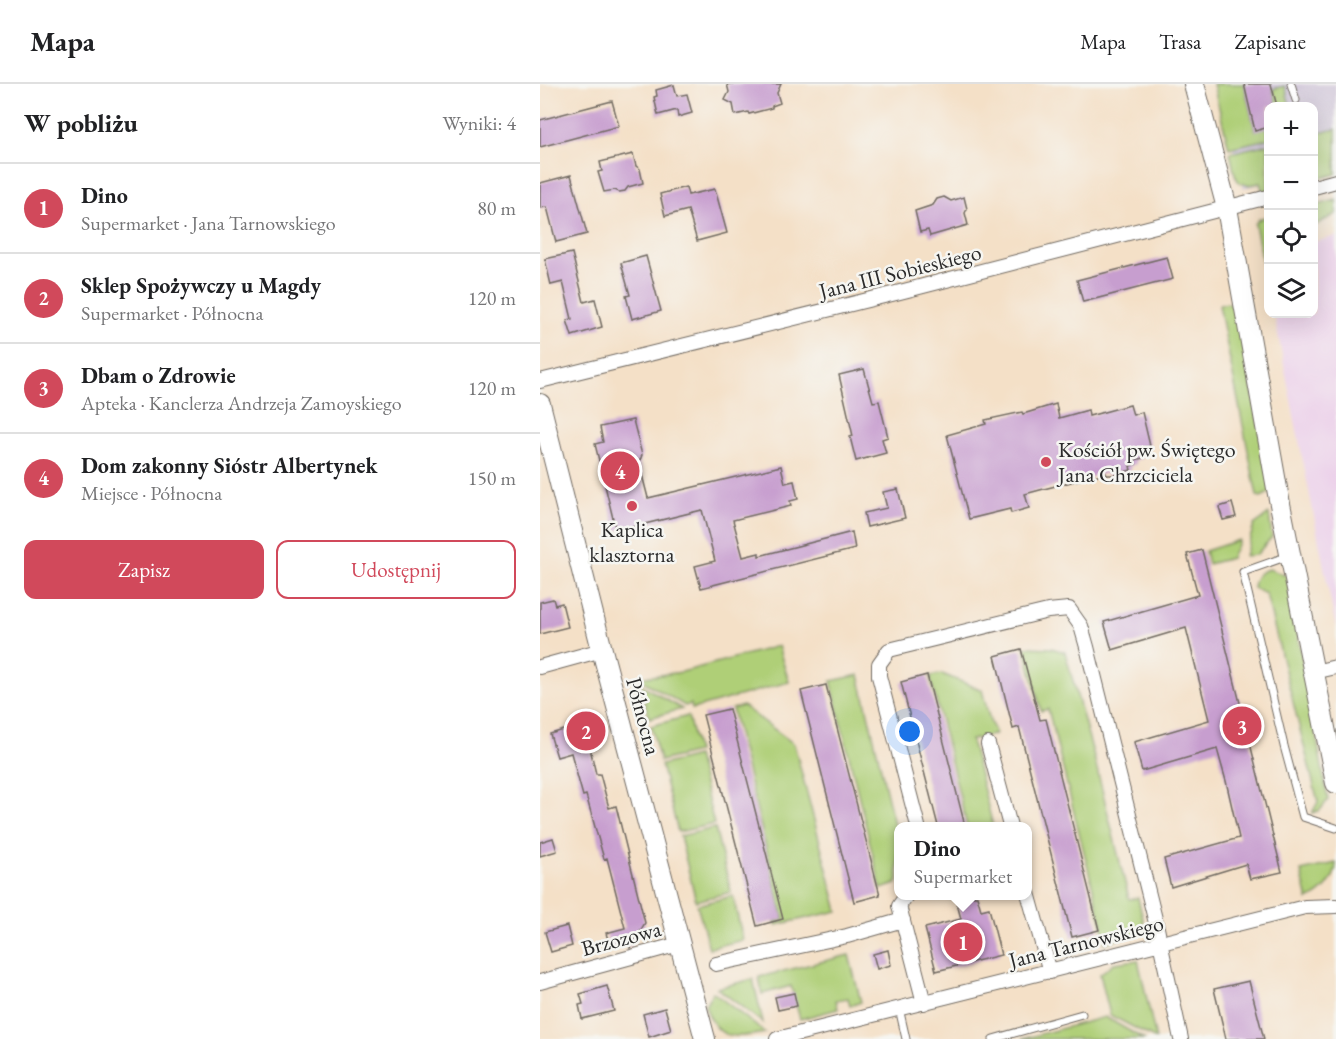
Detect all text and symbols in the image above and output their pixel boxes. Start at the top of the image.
text: Mapa [30,23,95,59]
text: Mapa [1080,28,1126,55]
text: Trasa [1159,28,1201,55]
text: Zapisane [1234,28,1306,55]
map controls [1264,102,1318,318]
button: + [1264,102,1318,156]
text: W pobliżu [24,106,138,140]
text: Wyniki: 4 [443,110,516,136]
button: − [1264,156,1318,210]
text: Dino [81,181,128,210]
text: 1 [38,195,49,221]
text: 80 m [477,195,516,221]
text: Supermarket · Jana Tarnowskiego [81,210,336,236]
button: locate [1264,210,1318,264]
street label: Jana III Sobieskiego [814,237,984,306]
button: layers [1264,264,1318,318]
text: Sklep Spożywczy u Magdy [81,271,321,300]
text: 2 [38,285,49,311]
text: 120 m [468,285,516,311]
text: Supermarket · Północna [81,300,263,326]
text: Dbam o Zdrowie [81,361,236,390]
text: 3 [38,375,49,401]
text: 120 m [468,375,516,401]
text: Apteka · Kanclerza Andrzeja Zamoyskiego [81,390,402,416]
place label: Kościół pw. Świętego Jana Chrzciciela [1056,435,1236,489]
pin: 4 [600,448,640,494]
text: Dom zakonny Sióstr Albertynek [81,451,378,480]
marker: Kościół pw. Świętego Jana Chrzciciela [1039,455,1053,469]
text: 4 [38,465,49,491]
text: 150 m [468,465,516,491]
text: Miejsce · Północna [81,480,222,506]
marker: Kaplica klasztorna [625,499,639,513]
place label: Kaplica klasztorna [589,515,675,569]
button: Zapisz [24,540,264,599]
button: Udostępnij [276,540,516,599]
street label: Północna [619,674,668,758]
pin: 3 [1222,704,1262,748]
pin: 2 [566,708,606,754]
your location [895,717,924,746]
popup [894,822,1032,900]
text: Dino [914,834,961,863]
text: Supermarket [914,863,1012,889]
street label: Jana Tarnowskiego [1004,908,1167,975]
street label: Brzozowa [578,914,664,963]
pin: 1 [944,920,982,964]

